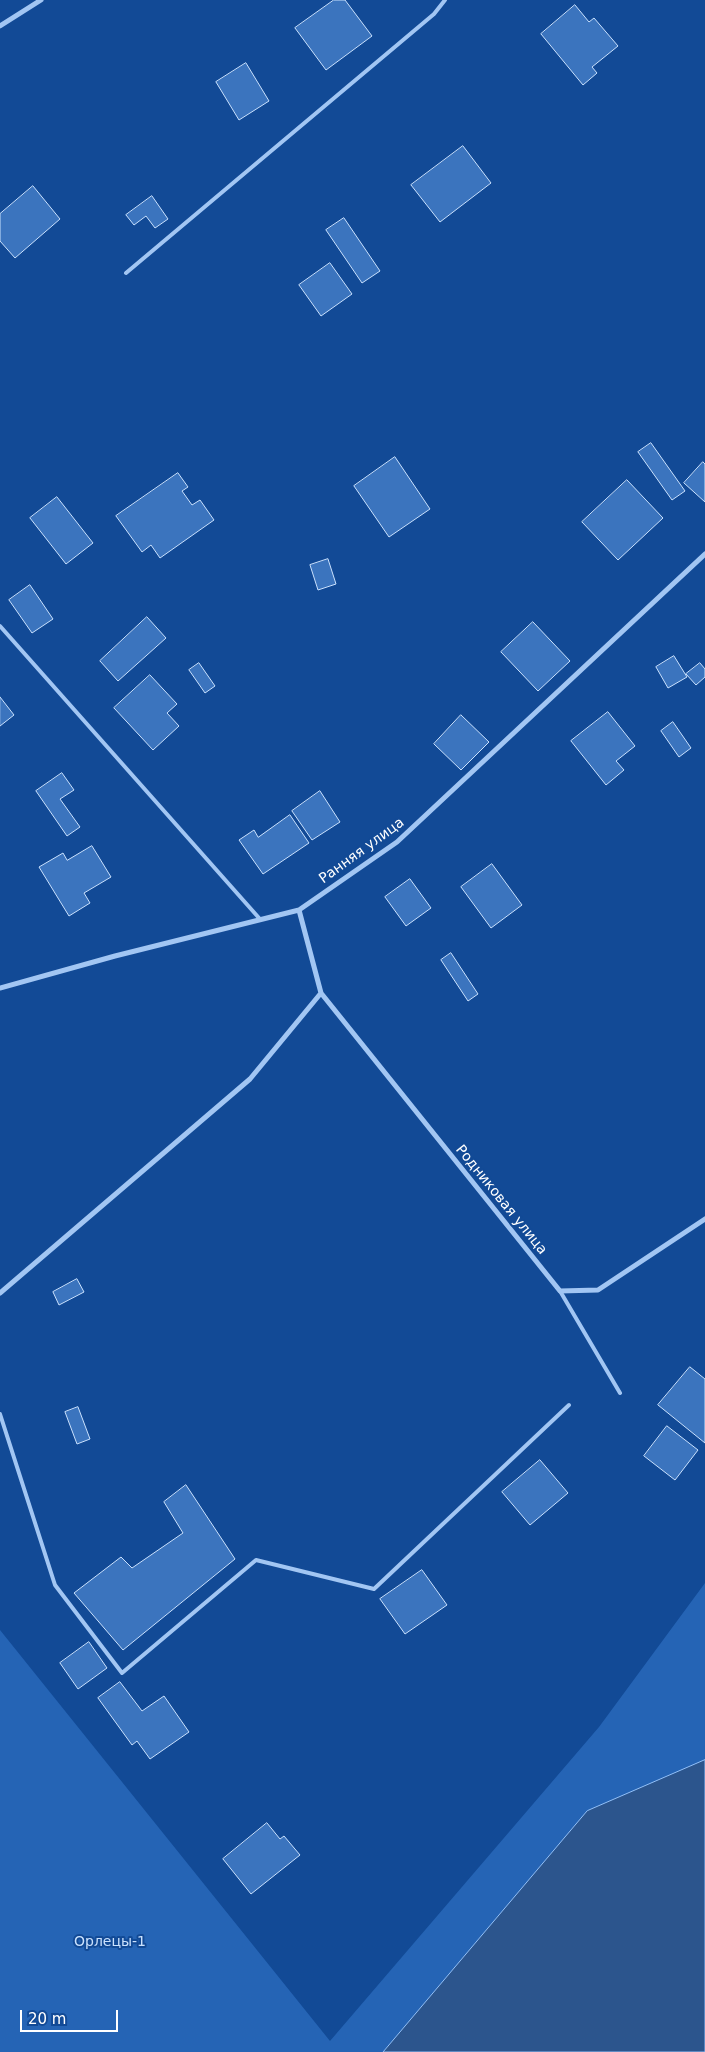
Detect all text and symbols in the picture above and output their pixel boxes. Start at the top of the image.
street label: Ранняя улица [316,815,408,887]
street label: Родниковая улица [452,1142,550,1258]
park label: Орлецы-1 [74,1934,146,1950]
scale bar [22,2000,120,2032]
text: 20 m [28,2010,66,2028]

